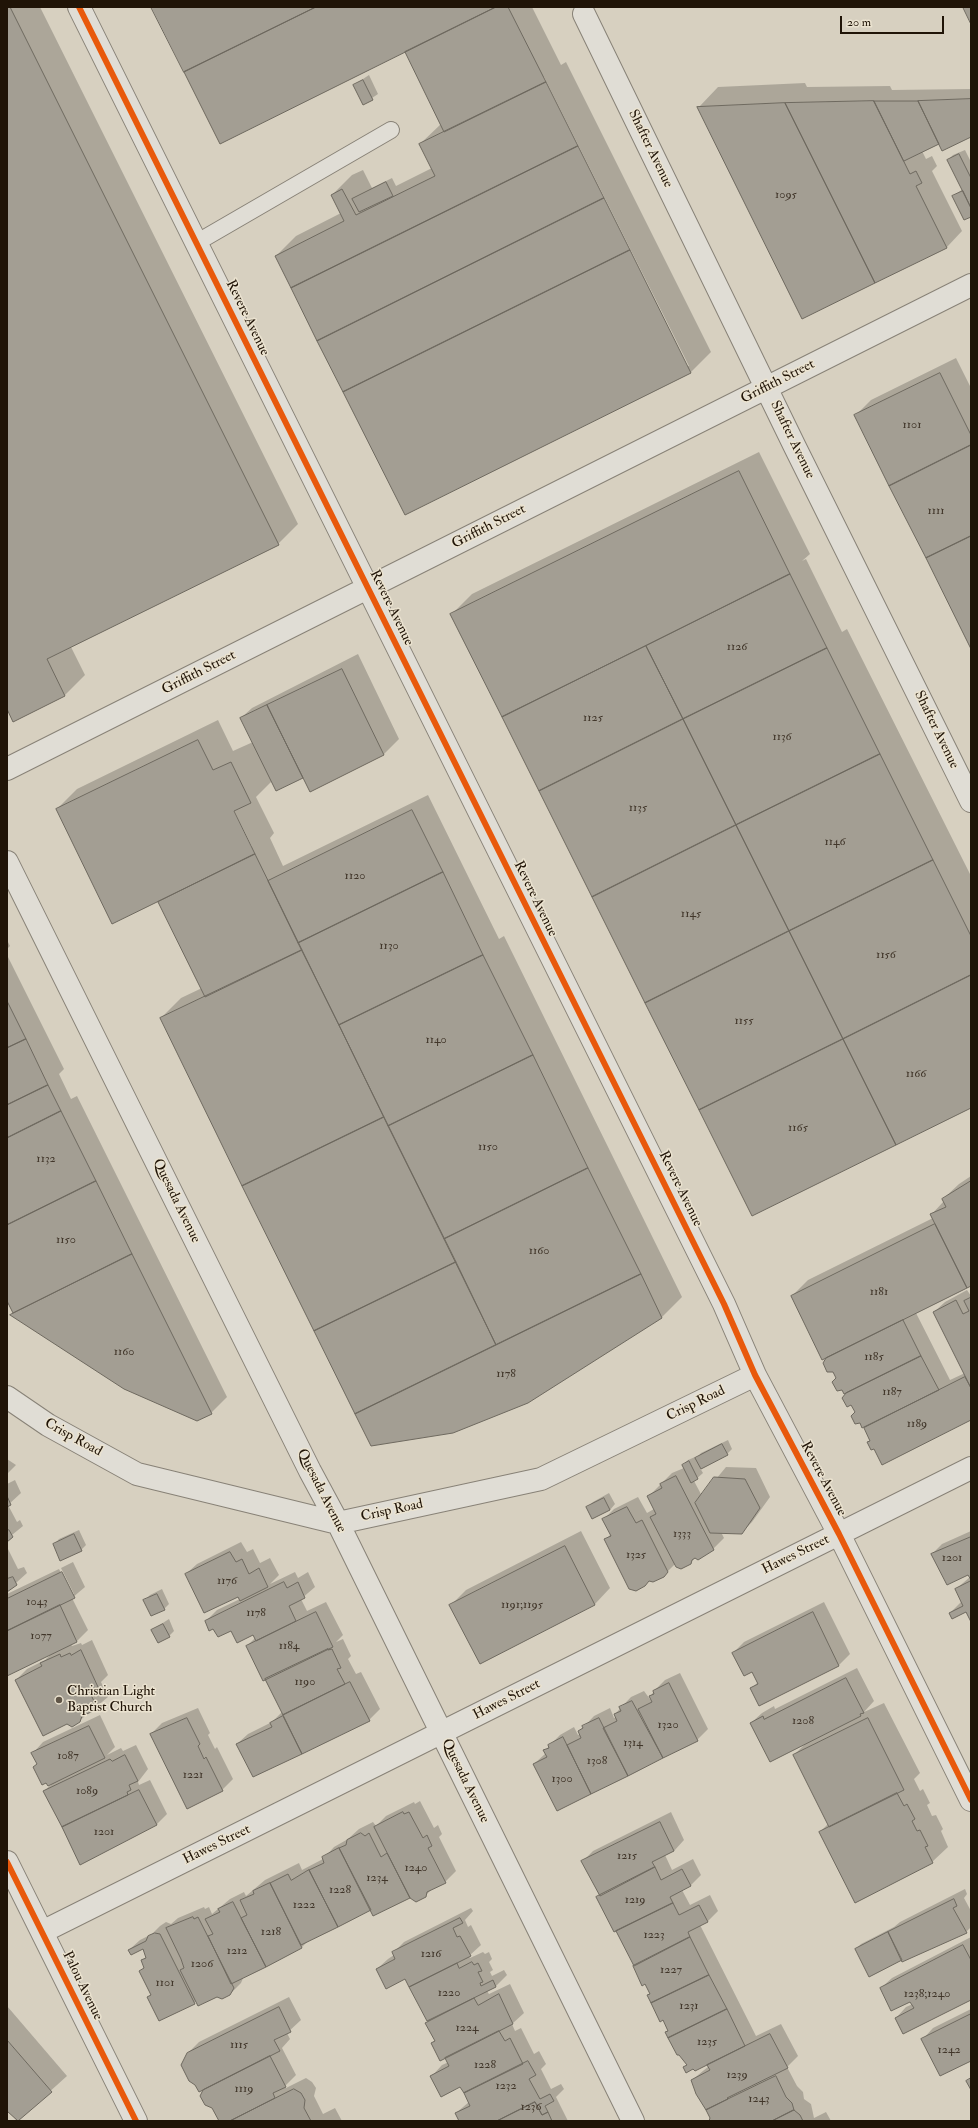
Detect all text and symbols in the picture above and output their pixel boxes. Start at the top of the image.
scale bar [842,8,946,34]
text: 20 m [847,15,871,30]
street label: Shafter Avenue [624,107,676,191]
house number: 1095 [775,188,797,202]
street label: Revere Avenue [221,277,273,359]
street label: Griffith Street [738,356,818,408]
street label: Shafter Avenue [766,398,818,482]
house number: 1101 [903,418,921,432]
street label: Griffith Street [449,501,529,553]
house number: 1111 [927,504,945,518]
street label: Revere Avenue [365,567,417,649]
house number: 1126 [727,640,747,654]
street label: Griffith Street [159,647,239,699]
street label: Shafter Avenue [910,688,962,772]
house number: 1125 [583,711,603,725]
house number: 1136 [772,730,792,744]
house number: 1135 [629,801,647,815]
house number: 1146 [824,835,846,849]
street label: Revere Avenue [509,858,561,940]
house number: 1120 [345,869,365,883]
house number: 1145 [681,907,701,921]
house number: 1130 [379,939,399,953]
house number: 1156 [876,948,896,962]
house number: 1155 [734,1014,754,1028]
house number: 1140 [425,1033,447,1047]
house number: 1166 [906,1067,926,1081]
house number: 1165 [788,1121,808,1135]
house number: 1150 [478,1140,498,1154]
street label: Revere Avenue [654,1148,706,1230]
house number: 1132 [36,1152,56,1166]
street label: Quesada Avenue [148,1156,204,1246]
house number: 1150 [56,1233,76,1247]
house number: 1160 [529,1244,549,1258]
house number: 1181 [870,1285,888,1299]
house number: 1160 [114,1345,134,1359]
house number: 1185 [864,1350,884,1364]
house number: 1178 [496,1367,516,1381]
street label: Crisp Road [664,1383,728,1425]
house number: 1187 [882,1385,902,1399]
street label: Crisp Road [41,1415,105,1461]
house number: 1189 [907,1417,927,1431]
street label: Revere Avenue [796,1439,850,1519]
street label: Quesada Avenue [293,1446,349,1536]
street label: Crisp Road [359,1496,425,1526]
house number: 1333 [673,1527,691,1541]
street label: Hawes Street [760,1531,832,1579]
house number: 1325 [626,1548,646,1562]
house number: 1201 [942,1551,962,1565]
house number: 1176 [217,1574,237,1588]
house number: 1043 [26,1595,48,1609]
house number: 1191;1195 [501,1598,543,1612]
house number: 1178 [246,1606,266,1620]
house number: 1077 [30,1629,52,1643]
house number: 1184 [279,1639,299,1653]
house number: 1190 [295,1675,315,1689]
street label: Hawes Street [471,1676,543,1724]
place label: Christian Light Baptist Church [67,1684,155,1716]
marker: Christian Light Baptist Church [54,1695,64,1705]
house number: 1208 [792,1714,814,1728]
house number: 1320 [657,1718,679,1732]
street label: Quesada Avenue [437,1736,493,1826]
house number: 1314 [623,1736,643,1750]
house number: 1087 [57,1749,79,1763]
house number: 1308 [587,1754,607,1768]
house number: 1221 [183,1768,203,1782]
house number: 1300 [551,1772,573,1786]
house number: 1089 [76,1784,98,1798]
street label: Hawes Street [181,1821,253,1869]
house number: 1201 [94,1825,114,1839]
house number: 1215 [617,1849,637,1863]
house number: 1240 [405,1861,427,1875]
house number: 1234 [366,1871,388,1885]
house number: 1228 [329,1883,351,1897]
house number: 1219 [625,1893,645,1907]
house number: 1222 [293,1898,315,1912]
house number: 1218 [261,1925,281,1939]
house number: 1223 [643,1928,665,1942]
house number: 1212 [227,1944,247,1958]
house number: 1216 [421,1947,441,1961]
street label: Palou Avenue [58,1949,106,2023]
house number: 1206 [191,1957,213,1971]
house number: 1227 [660,1963,682,1977]
house number: 1101 [156,1976,174,1990]
house number: 1220 [438,1986,460,2000]
house number: 1238;1240 [904,1987,950,2001]
house number: 1231 [679,1999,699,2013]
house number: 1224 [456,2021,478,2035]
house number: 1235 [697,2035,717,2049]
house number: 1115 [230,2038,248,2052]
house number: 1242 [938,2043,960,2057]
house number: 1228 [474,2058,496,2072]
house number: 1239 [726,2068,748,2082]
house number: 1232 [495,2079,517,2093]
house number: 1119 [235,2082,253,2096]
house number: 1243 [748,2092,770,2106]
house number: 1236 [520,2100,542,2114]

